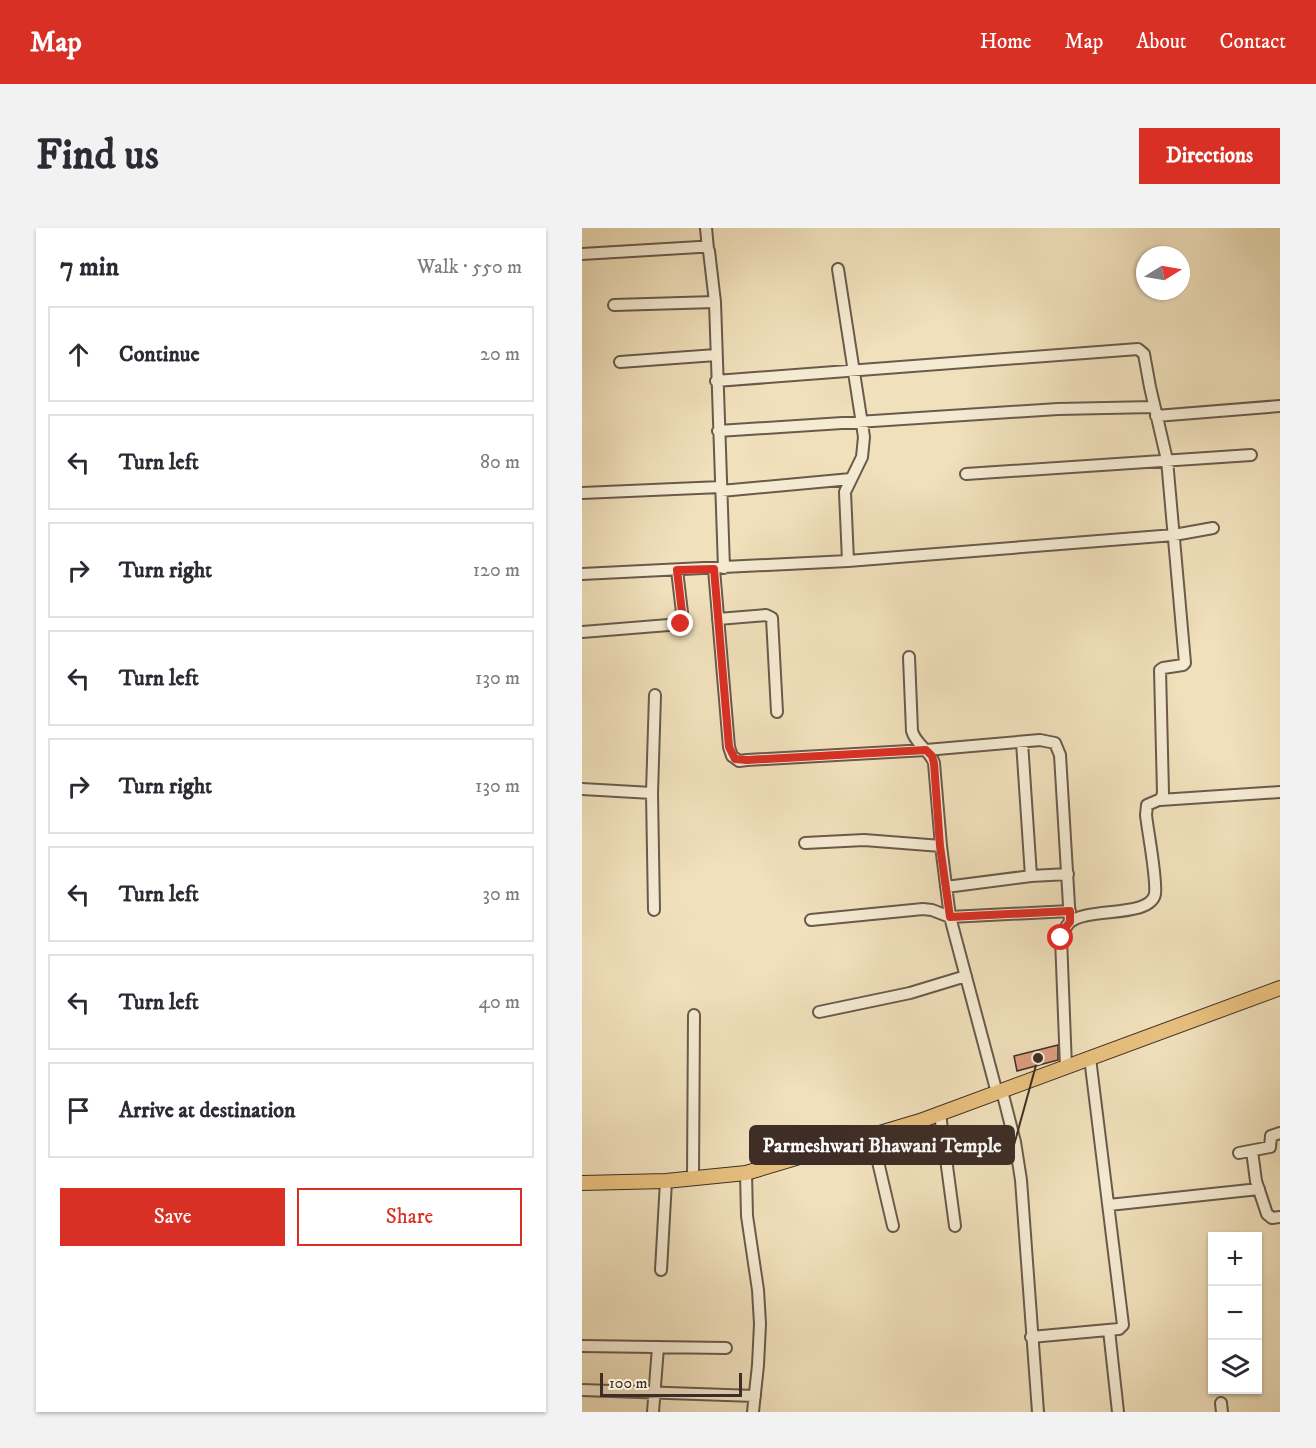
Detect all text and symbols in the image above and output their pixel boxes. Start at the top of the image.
text: Map [30,25,82,60]
text: Home [980,29,1032,55]
text: Map [1065,29,1103,55]
text: About [1136,29,1187,55]
text: Contact [1220,29,1286,55]
button: Directions [1139,128,1280,184]
text: Find us [36,130,159,182]
north arrow [1136,246,1190,300]
text: 7 min [60,251,119,284]
text: Walk · 550 m [417,255,522,280]
icon: ahead [62,338,95,371]
text: Continue [119,341,200,368]
text: 20 m [480,342,520,367]
icon: left [62,446,95,479]
text: Turn left [119,449,199,476]
text: 80 m [480,450,520,475]
icon: right [62,554,95,587]
text: Turn right [119,557,212,584]
text: 120 m [473,558,520,583]
route end [667,610,693,636]
icon: left [62,662,95,695]
text: Turn left [119,665,199,692]
text: 130 m [475,666,520,691]
icon: right [62,770,95,803]
text: Turn right [119,773,212,800]
text: 130 m [475,774,520,799]
icon: left [62,878,95,911]
text: Turn left [119,881,199,908]
text: 30 m [482,882,520,907]
route start [1047,924,1073,950]
icon: left [62,986,95,1019]
text: Turn left [119,989,199,1016]
text: 40 m [478,990,520,1015]
icon: arrive [62,1094,95,1127]
text: Arrive at destination [119,1097,296,1124]
callout: Parmeshwari Bhawani Temple [750,1126,1014,1164]
text: Parmeshwari Bhawani Temple [762,1134,1002,1159]
button: Save [60,1188,285,1246]
button: Share [297,1188,522,1246]
map controls [1208,1232,1262,1394]
button: + [1208,1232,1262,1286]
button: − [1208,1286,1262,1340]
button: layers [1208,1340,1262,1394]
scale bar [600,1370,742,1398]
text: 100 m [609,1373,648,1393]

